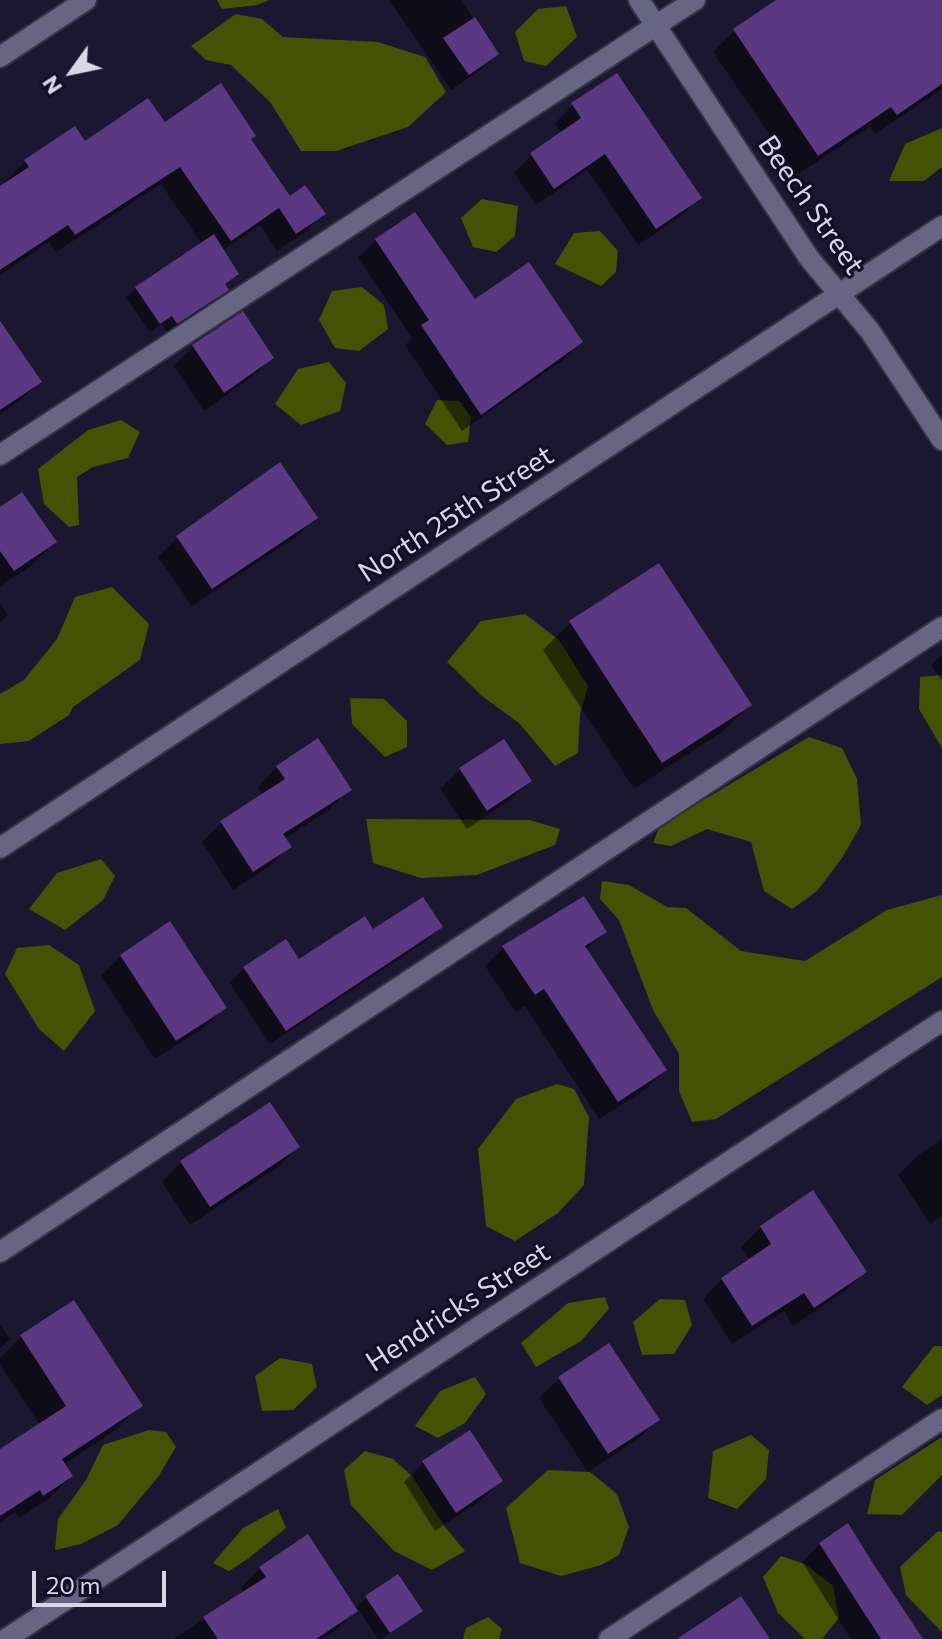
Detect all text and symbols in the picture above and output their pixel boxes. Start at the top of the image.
north arrow [32,32,112,112]
text: N [36,71,67,100]
street label: Beech Street [751,129,871,281]
street label: North 25th Street [352,438,560,590]
street label: Hendricks Street [360,1235,556,1379]
scale bar [36,1555,170,1605]
text: 20 m [46,1570,100,1599]

